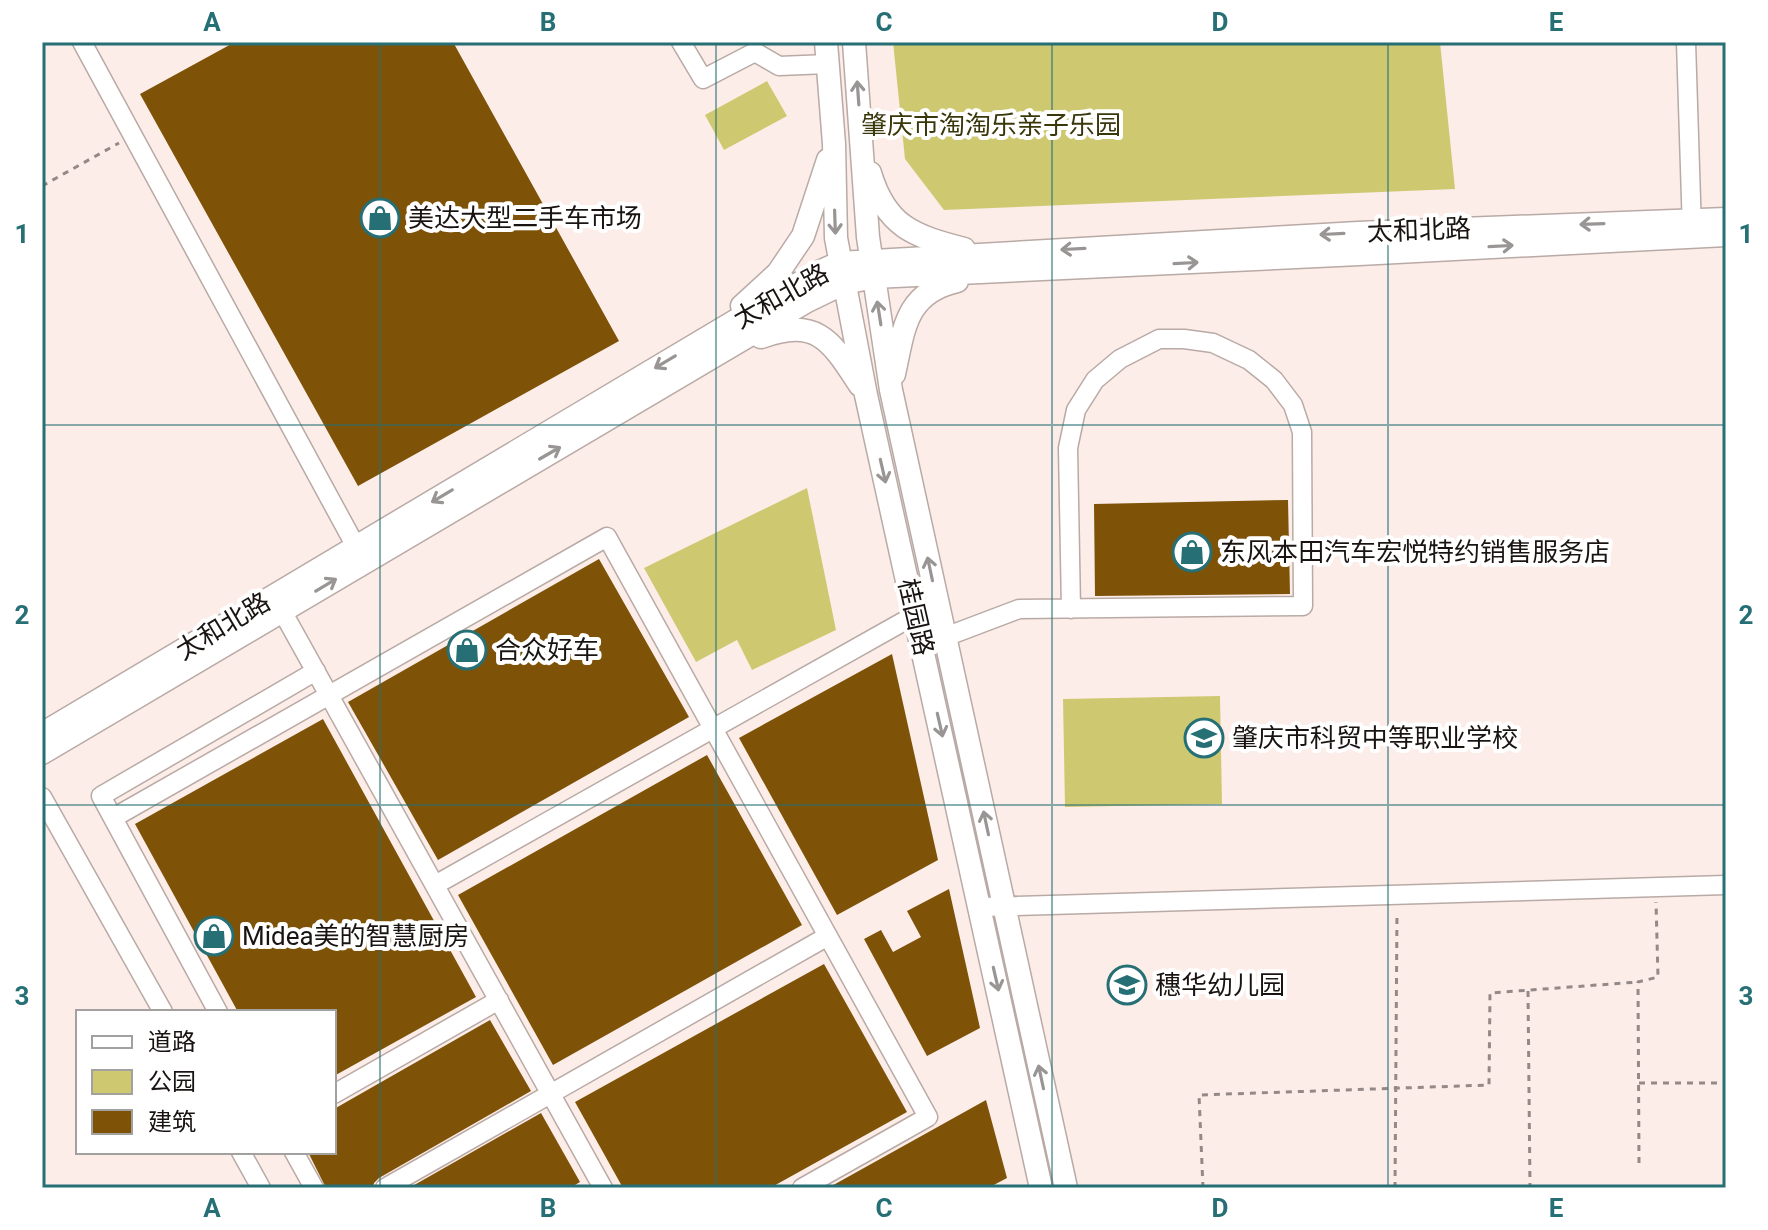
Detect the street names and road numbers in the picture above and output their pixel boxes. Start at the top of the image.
street label: 太和北路 [1367,213,1471,247]
street label: 太和北路 [728,258,834,334]
street label: 桂园路 [893,576,939,658]
street label: 太和北路 [171,586,275,666]

